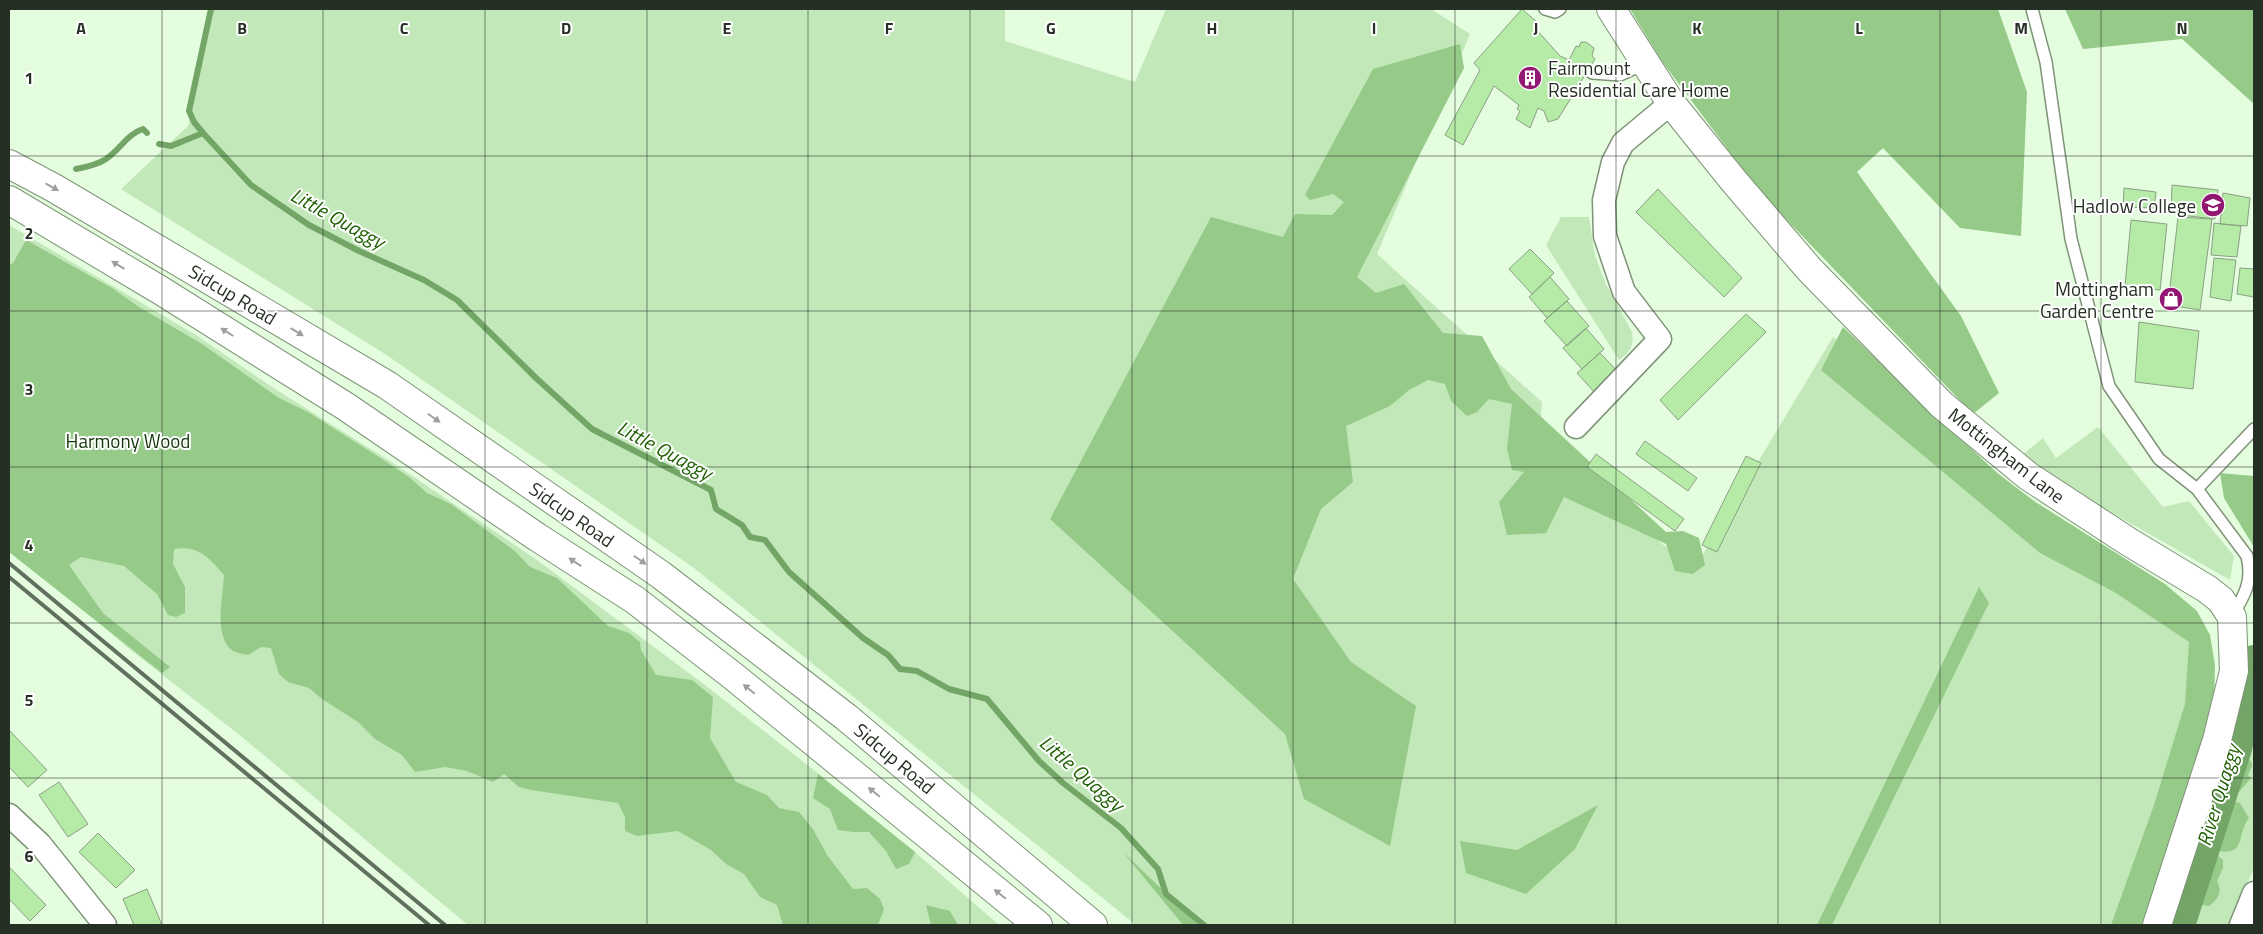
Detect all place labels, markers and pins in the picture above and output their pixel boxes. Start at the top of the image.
place label: Fairmount Residential Care Home [1548,53,1729,104]
building icon: Fairmount Residential Care Home [1517,65,1543,91]
place label: Hadlow College [2073,191,2196,220]
school or university icon: Hadlow College [2200,192,2226,218]
place label: Mottingham Garden Centre [2040,274,2154,325]
shop icon: Mottingham Garden Centre [2158,286,2184,312]

